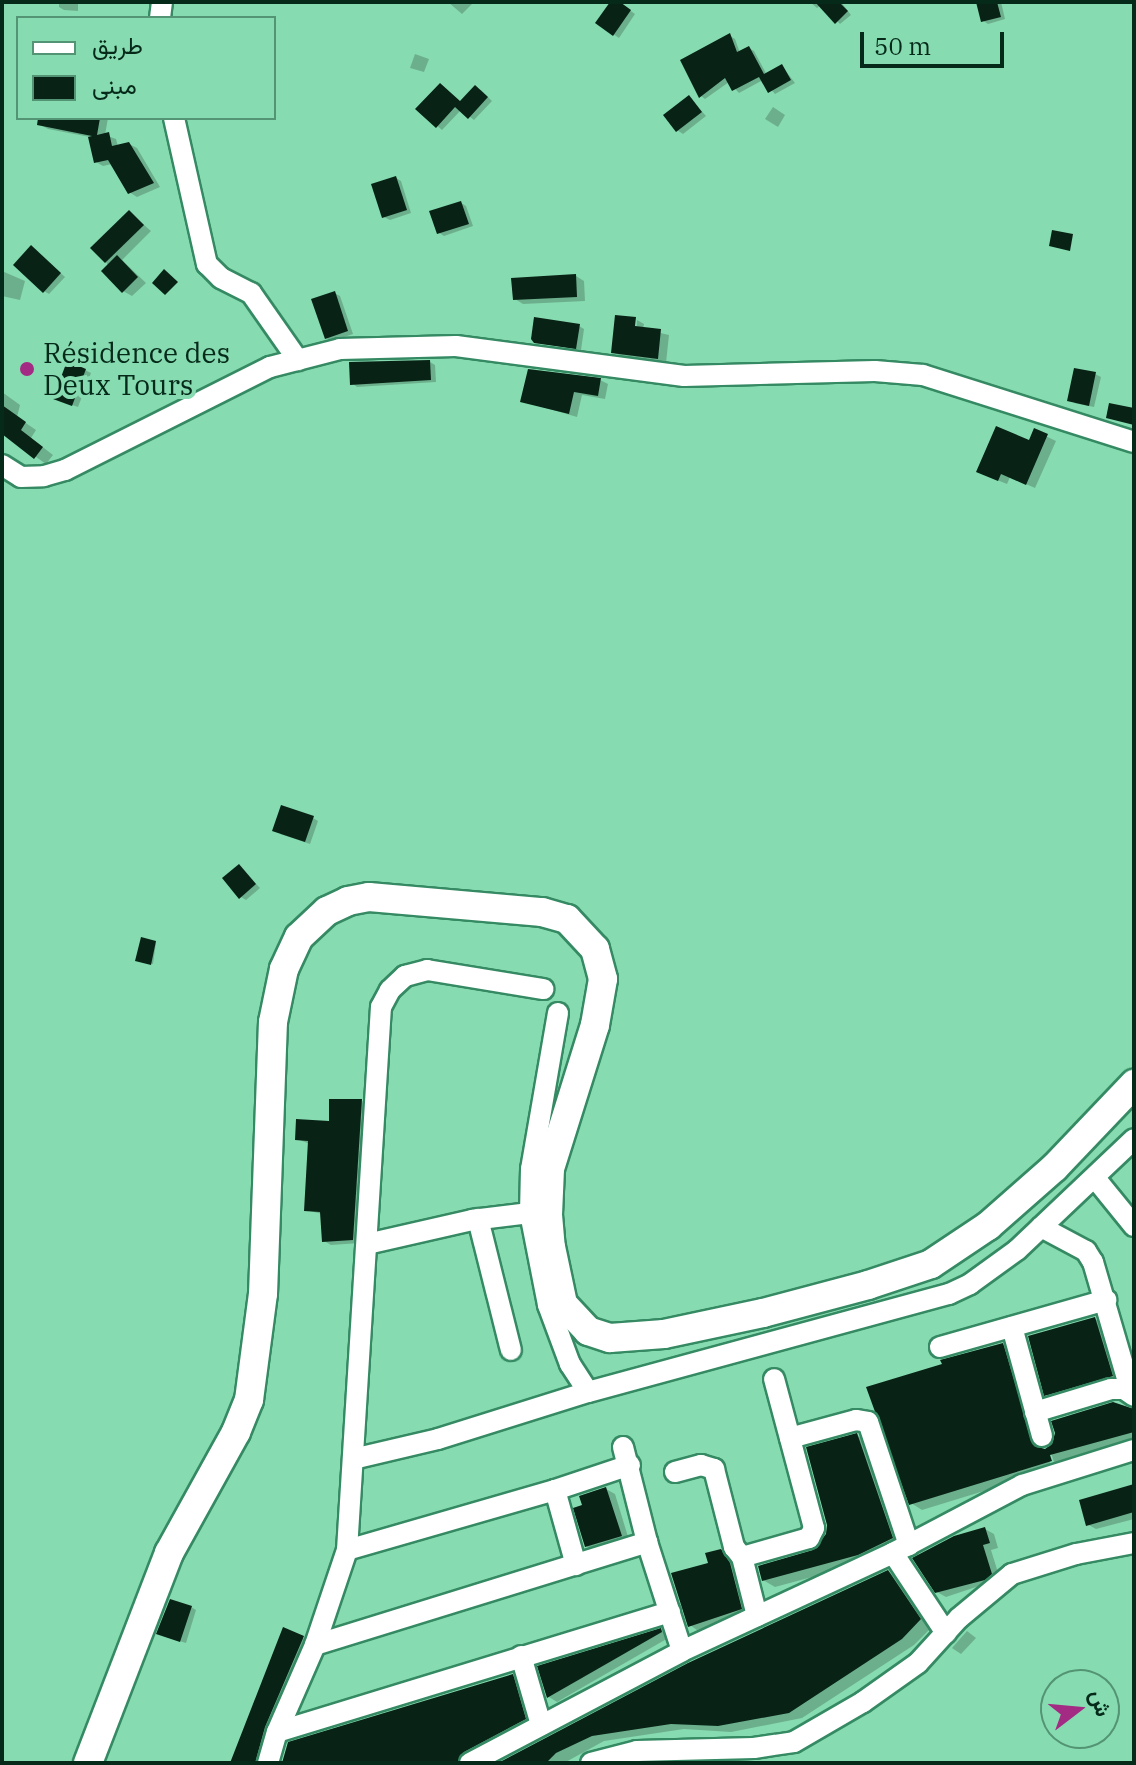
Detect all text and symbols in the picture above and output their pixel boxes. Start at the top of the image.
legend [16,16,276,120]
scale bar [864,16,1008,66]
text: طريق [92,29,143,61]
text: 50 m [874,30,931,62]
text: مبنى [92,69,137,101]
place label: Résidence des Deux Tours [43,336,230,402]
marker: Résidence des Deux Tours [18,360,36,378]
north arrow [1040,1669,1120,1749]
text: ش [1084,1686,1119,1720]

